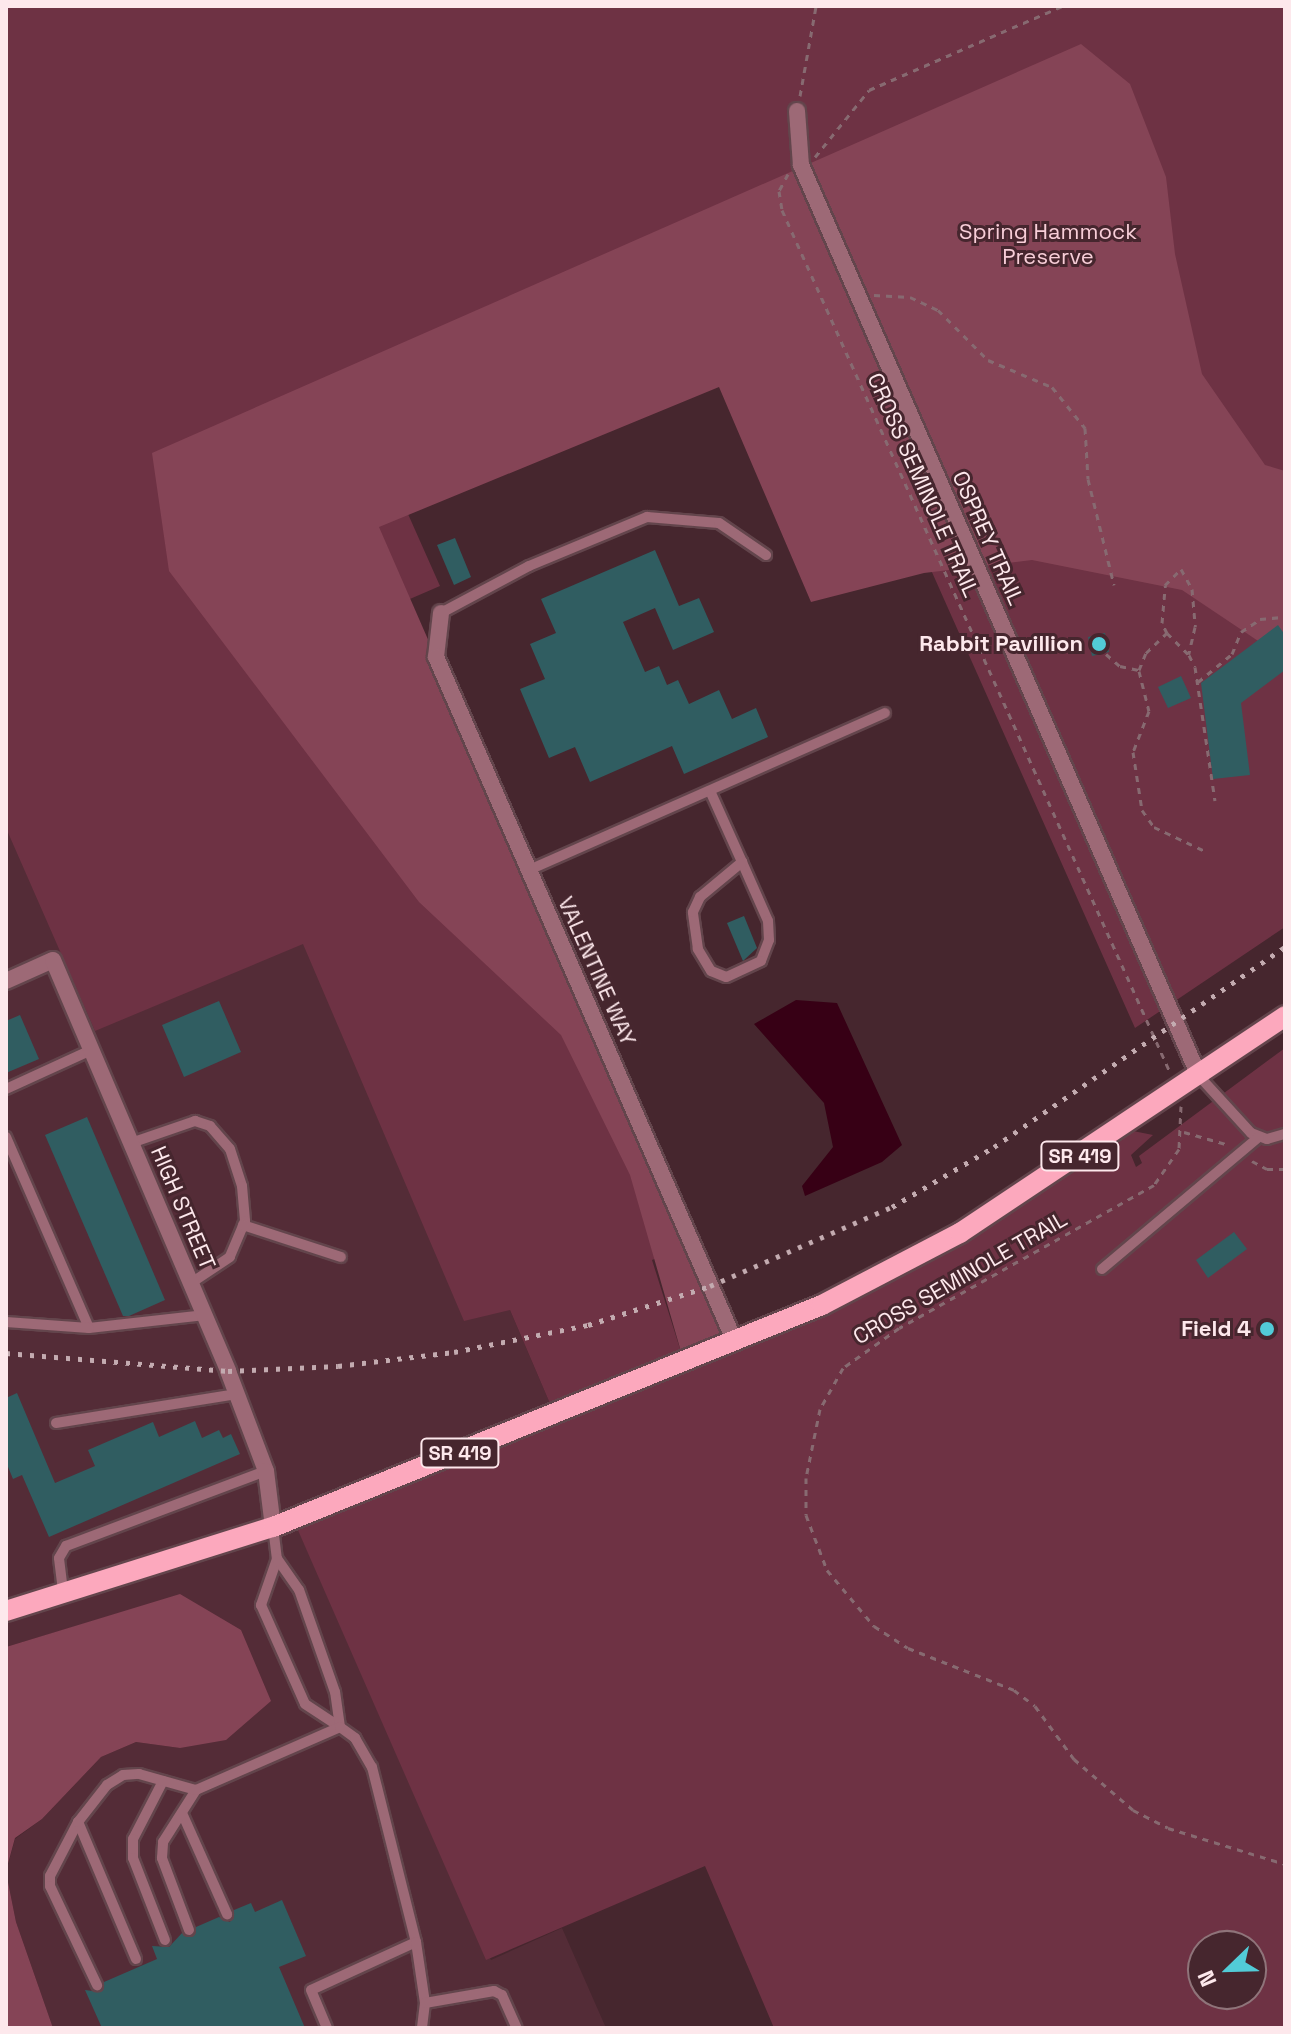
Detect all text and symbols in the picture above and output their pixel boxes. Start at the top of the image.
park label: Spring Hammock Preserve [959,218,1137,270]
street label: CROSS SEMINOLE TRAIL [862,369,984,601]
street label: OSPREY TRAIL [946,466,1030,610]
place label: Rabbit Pavillion [919,631,1083,657]
marker: Rabbit Pavillion [1090,635,1108,653]
street label: VALENTINE WAY [552,892,642,1050]
road number: SR 419 [1040,1140,1120,1172]
street label: HIGH STREET [145,1142,221,1274]
street label: CROSS SEMINOLE TRAIL [848,1206,1072,1350]
place label: Field 4 [1181,1316,1251,1342]
marker: Field 4 [1258,1320,1276,1338]
road number: SR 419 [420,1437,500,1469]
north arrow [1187,1930,1267,2010]
text: N [1191,1966,1223,1991]

